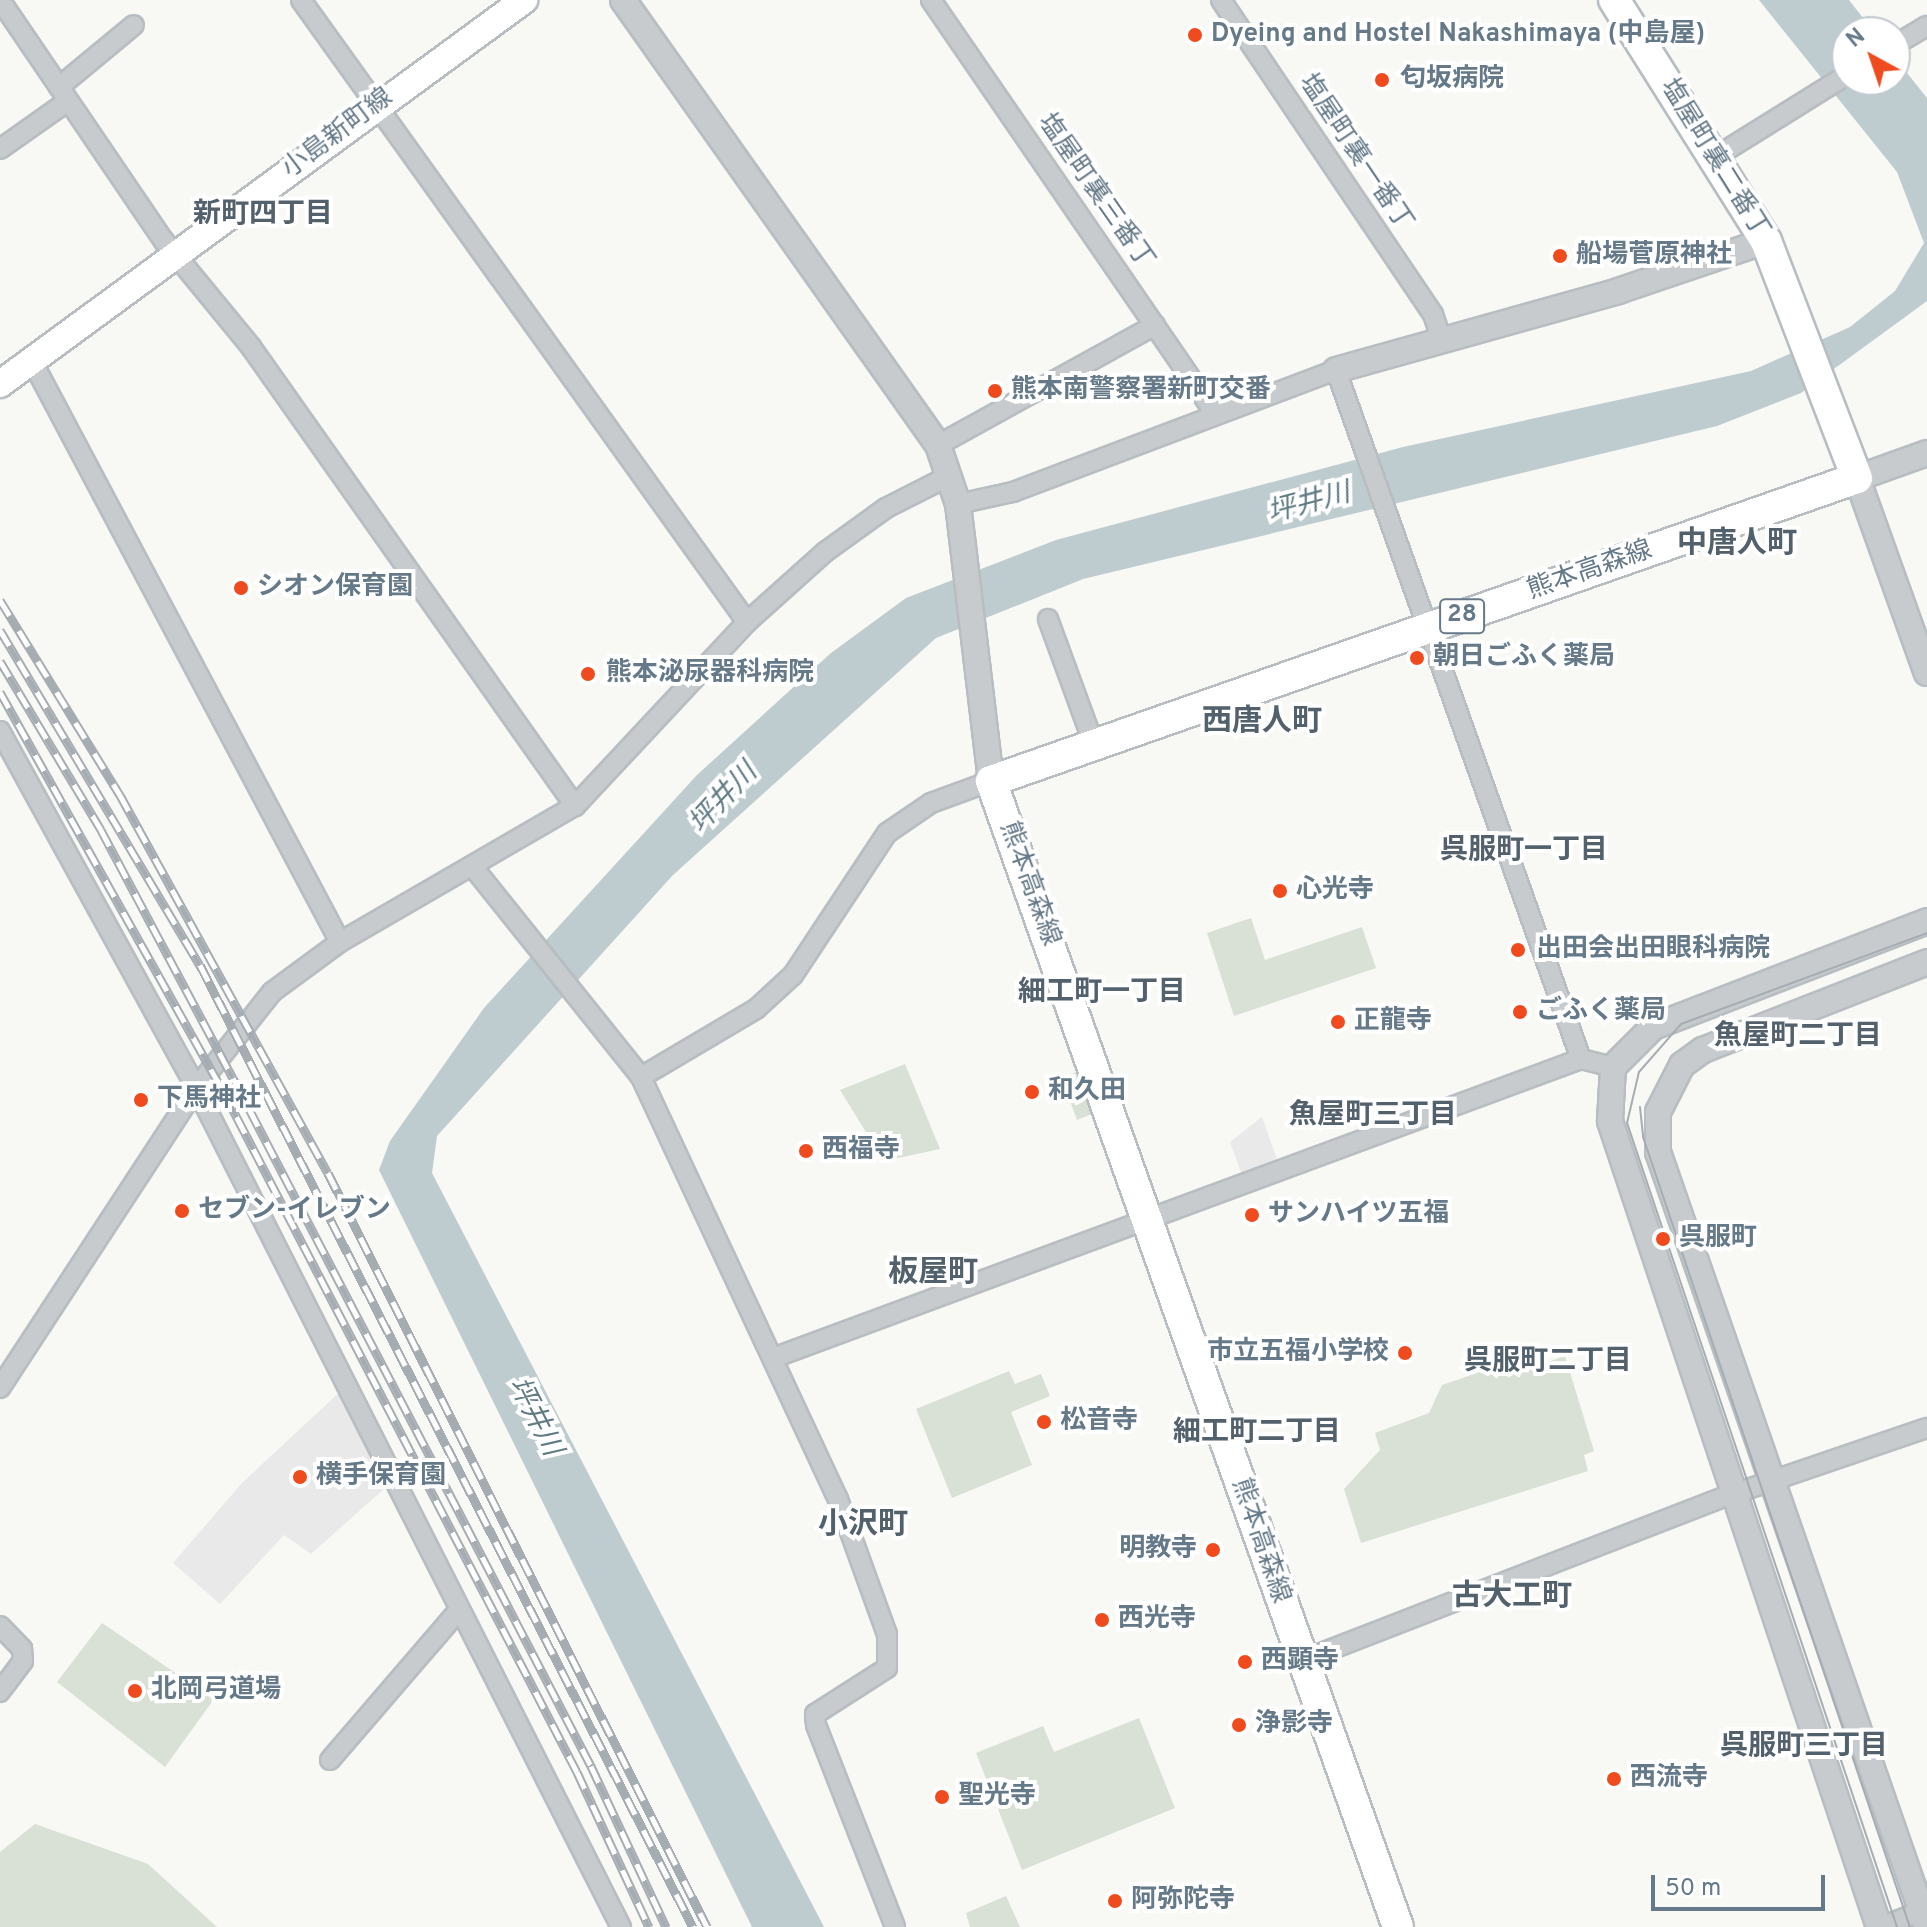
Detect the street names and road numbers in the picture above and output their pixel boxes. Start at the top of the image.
street label: 塩屋町裏一番丁 [1291,69,1419,237]
street label: 塩屋町裏二番丁 [1653,74,1775,244]
street label: 小島新町線 [277,82,399,186]
street label: 塩屋町裏三番丁 [1030,109,1160,275]
street label: 熊本高森線 [1523,535,1657,607]
road number: 28 [1438,596,1486,636]
street label: 熊本高森線 [992,818,1066,950]
street label: 熊本高森線 [1224,1474,1296,1608]

